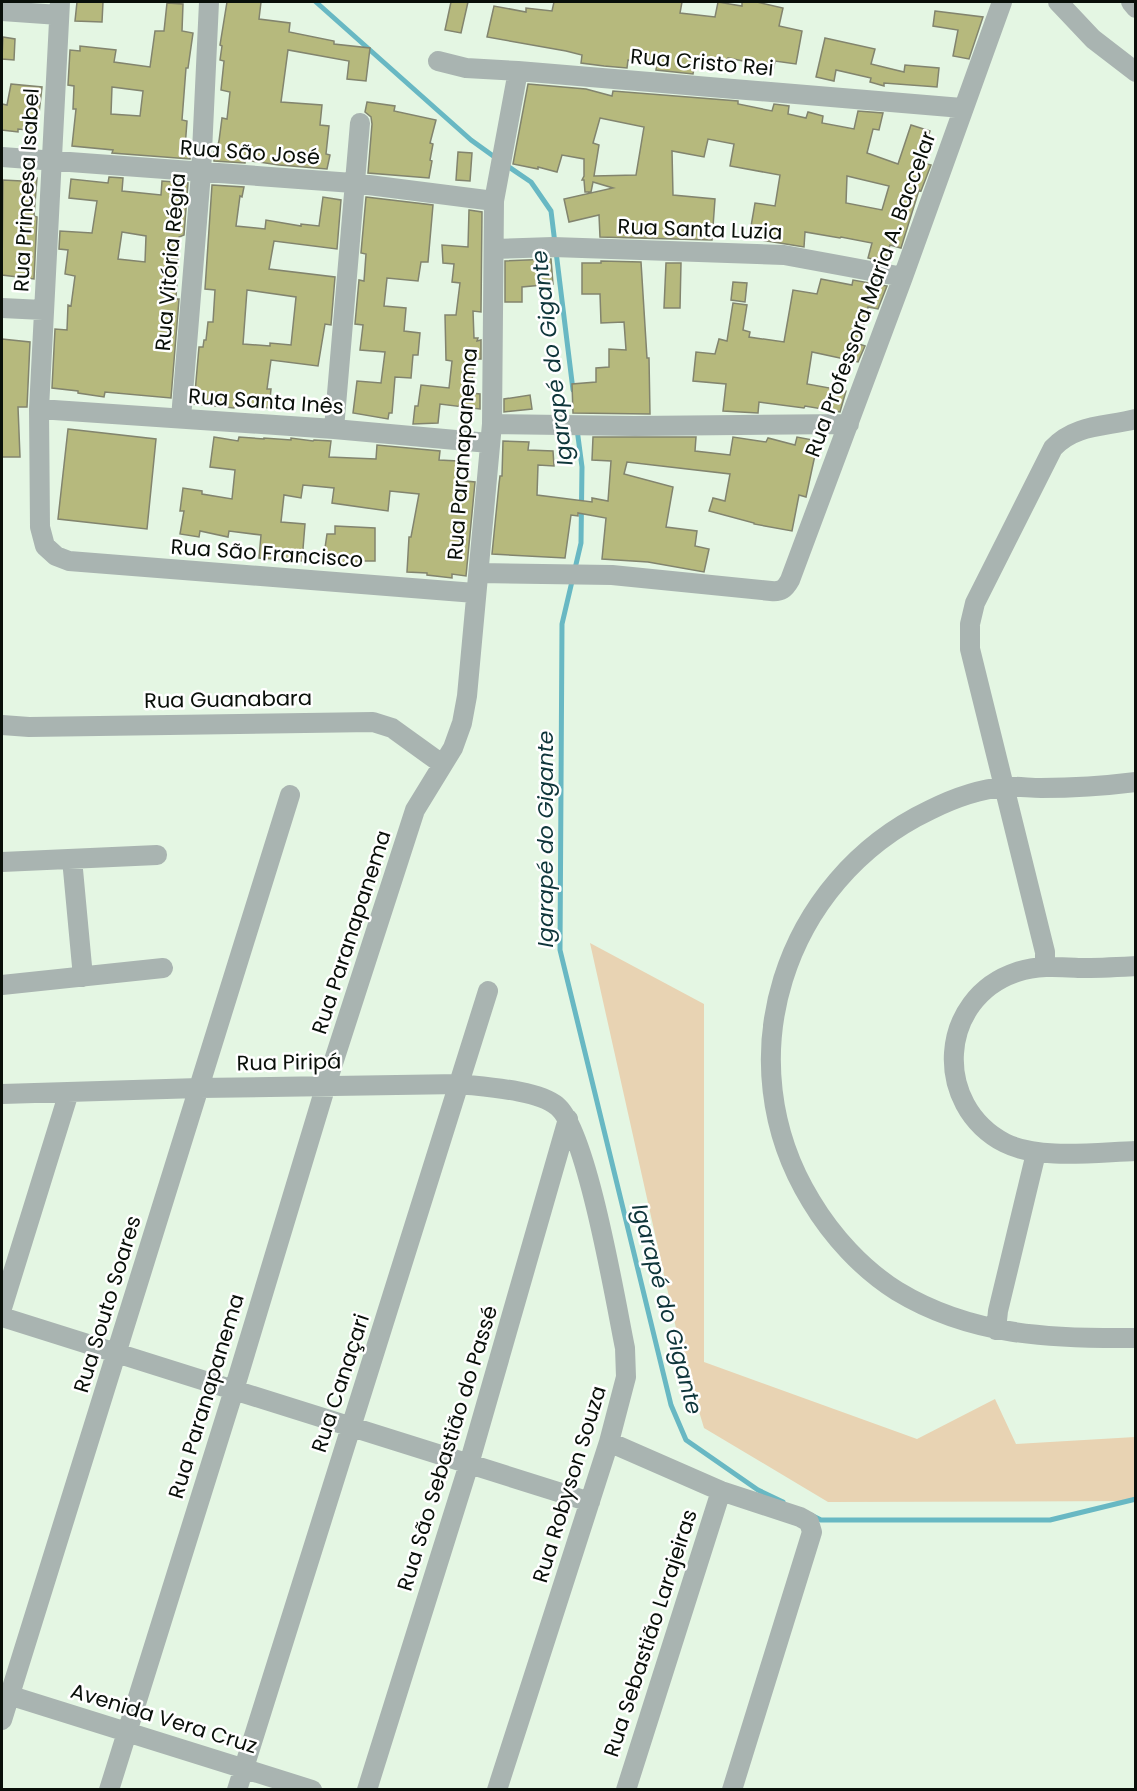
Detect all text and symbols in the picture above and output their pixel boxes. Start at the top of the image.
street label: Rua Cristo Rei [629,41,775,83]
street label: Rua Princesa Isabel [6,87,46,293]
street label: Rua Professora Maria A. Baccelar [797,127,943,461]
street label: Rua São José [179,133,321,171]
street label: Rua Vitória Régia [148,172,192,352]
street label: Rua Santa Luzia [617,212,783,246]
water label: Igarapé do Gigante [523,249,581,467]
street label: Rua Paranapanema [440,347,484,561]
street label: Rua Santa Inês [187,381,345,421]
street label: Rua São Francisco [170,532,364,574]
street label: Rua Guanabara [144,683,312,715]
water label: Igarapé do Gigante [530,731,561,947]
street label: Rua Paranapanema [304,826,398,1038]
street label: Rua Piripá [236,1047,342,1077]
water label: Igarapé do Gigante [624,1200,710,1418]
street label: Rua Souto Soares [66,1212,148,1396]
street label: Rua Paranapanema [161,1290,251,1502]
street label: Rua São Sebastião do Passé [390,1302,504,1594]
street label: Rua Canaçari [304,1310,376,1456]
street label: Rua Robyson Souza [525,1382,613,1586]
street label: Rua Sebastião Larajeiras [596,1506,704,1760]
street label: Avenida Vera Cruz [67,1676,261,1760]

